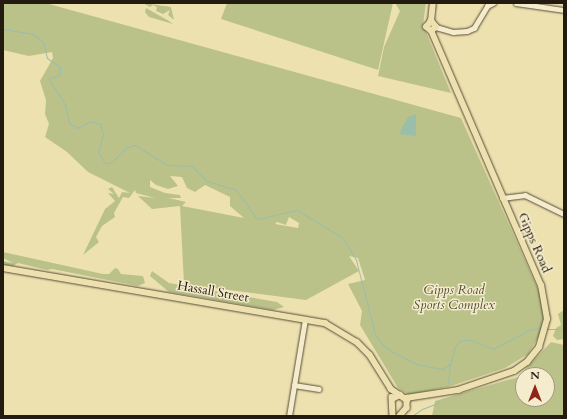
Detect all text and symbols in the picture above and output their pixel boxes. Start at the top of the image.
street label: Gipps Road [514,211,554,275]
street label: Hassall Street [176,278,250,306]
park label: Gipps Road Sports Complex [413,283,495,314]
north arrow [515,367,555,407]
text: N [530,368,540,383]

